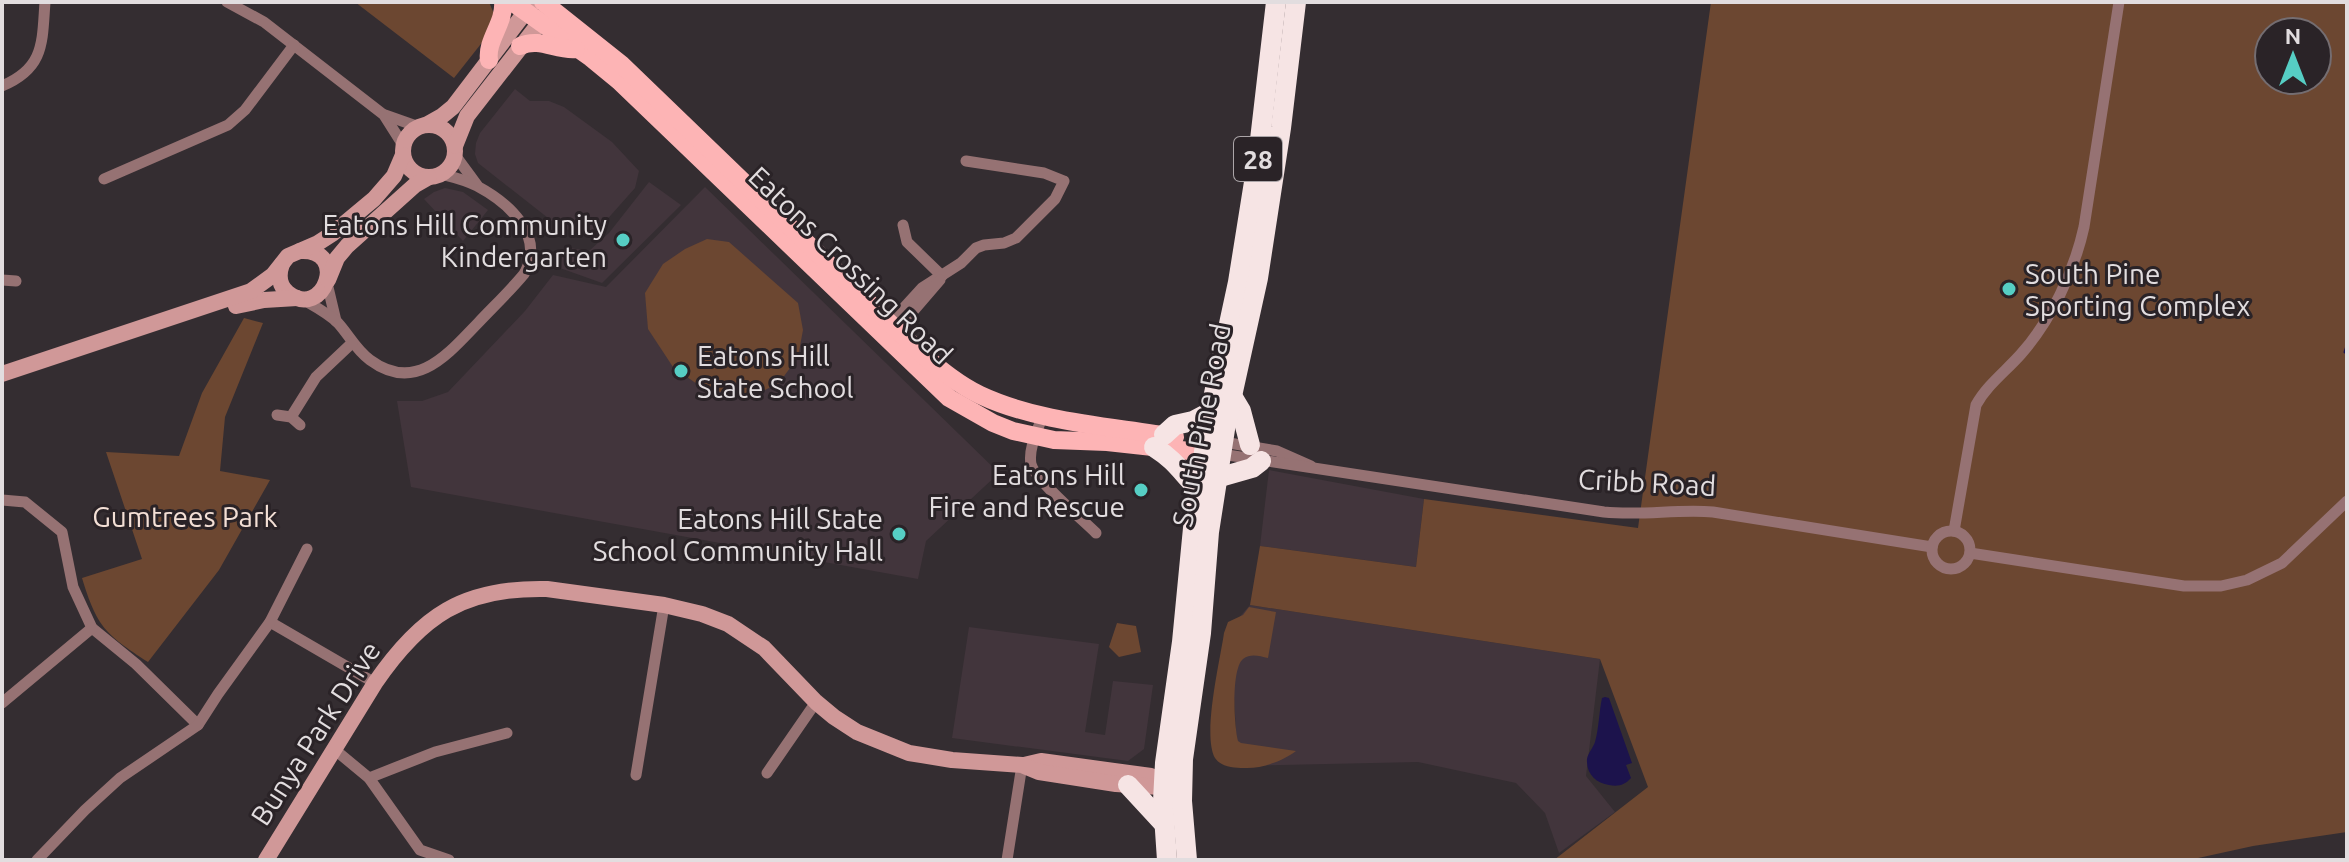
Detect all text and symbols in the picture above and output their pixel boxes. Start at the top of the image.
north arrow [2253,16,2333,96]
text: N [2285,23,2301,48]
road number: 28 [1234,137,1282,181]
street label: Eatons Crossing Road [743,160,959,370]
place label: Eatons Hill Community Kindergarten [322,209,607,272]
marker: Eatons Hill Community Kindergarten [614,231,632,249]
place label: South Pine Sporting Complex [2025,258,2250,321]
marker: South Pine Sporting Complex [2000,280,2018,298]
street label: South Pine Road [1166,321,1236,529]
place label: Eatons Hill State School [697,340,854,403]
marker: Eatons Hill State School [672,362,690,380]
place label: Eatons Hill Fire and Rescue [928,459,1125,522]
street label: Cribb Road [1577,463,1717,501]
marker: Eatons Hill Fire and Rescue [1132,481,1150,499]
park label: Gumtrees Park [92,501,278,532]
place label: Eatons Hill State School Community Hall [593,503,883,566]
marker: Eatons Hill State School Community Hall [890,525,908,543]
street label: Bunya Park Drive [244,636,386,830]

